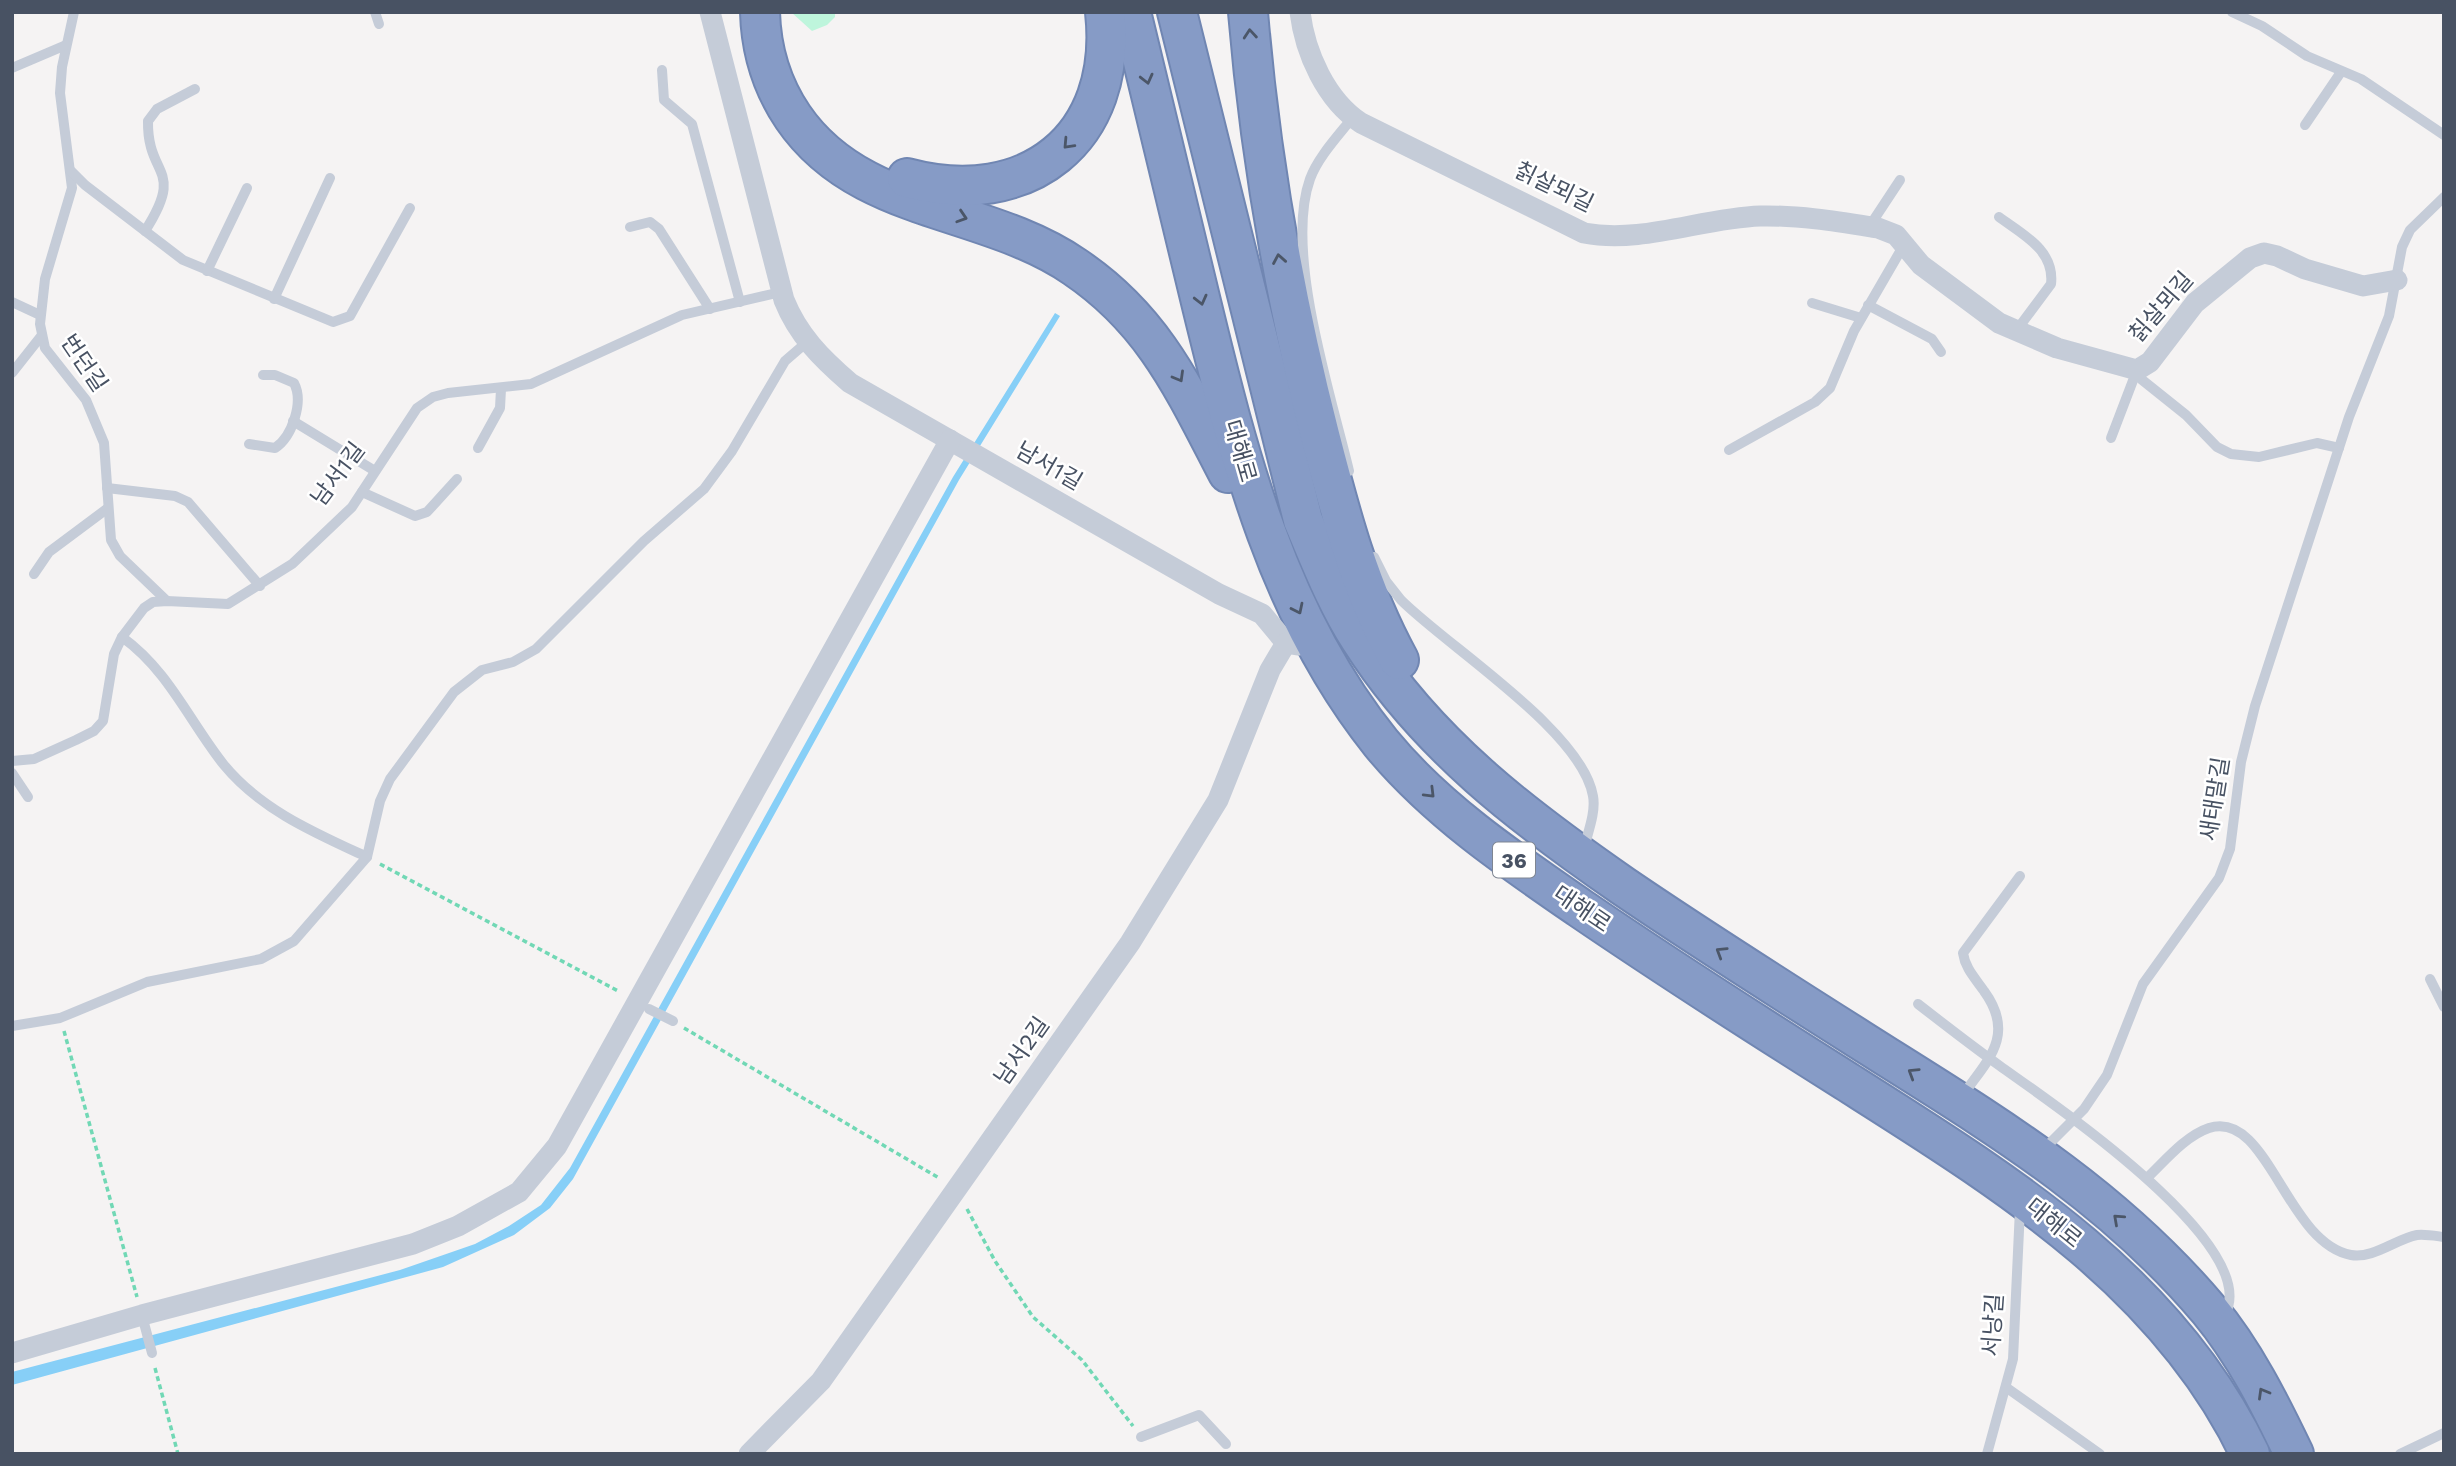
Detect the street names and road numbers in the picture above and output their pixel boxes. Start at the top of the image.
street label: 칡살뫼길 [1510,156,1598,218]
street label: 칡살뫼길 [2123,266,2199,348]
street label: 번던길 [55,329,113,397]
street label: 대해로 [1218,417,1262,485]
street label: 남서1길 [1011,436,1087,496]
street label: 남서1길 [305,437,371,511]
street label: 새태말길 [2195,755,2235,843]
road number: 36 [1493,842,1535,878]
street label: 대해로 [1548,880,1616,938]
street label: 남서2길 [989,1012,1055,1090]
street label: 대해로 [2021,1193,2087,1253]
street label: 서낭길 [1977,1292,2009,1358]

